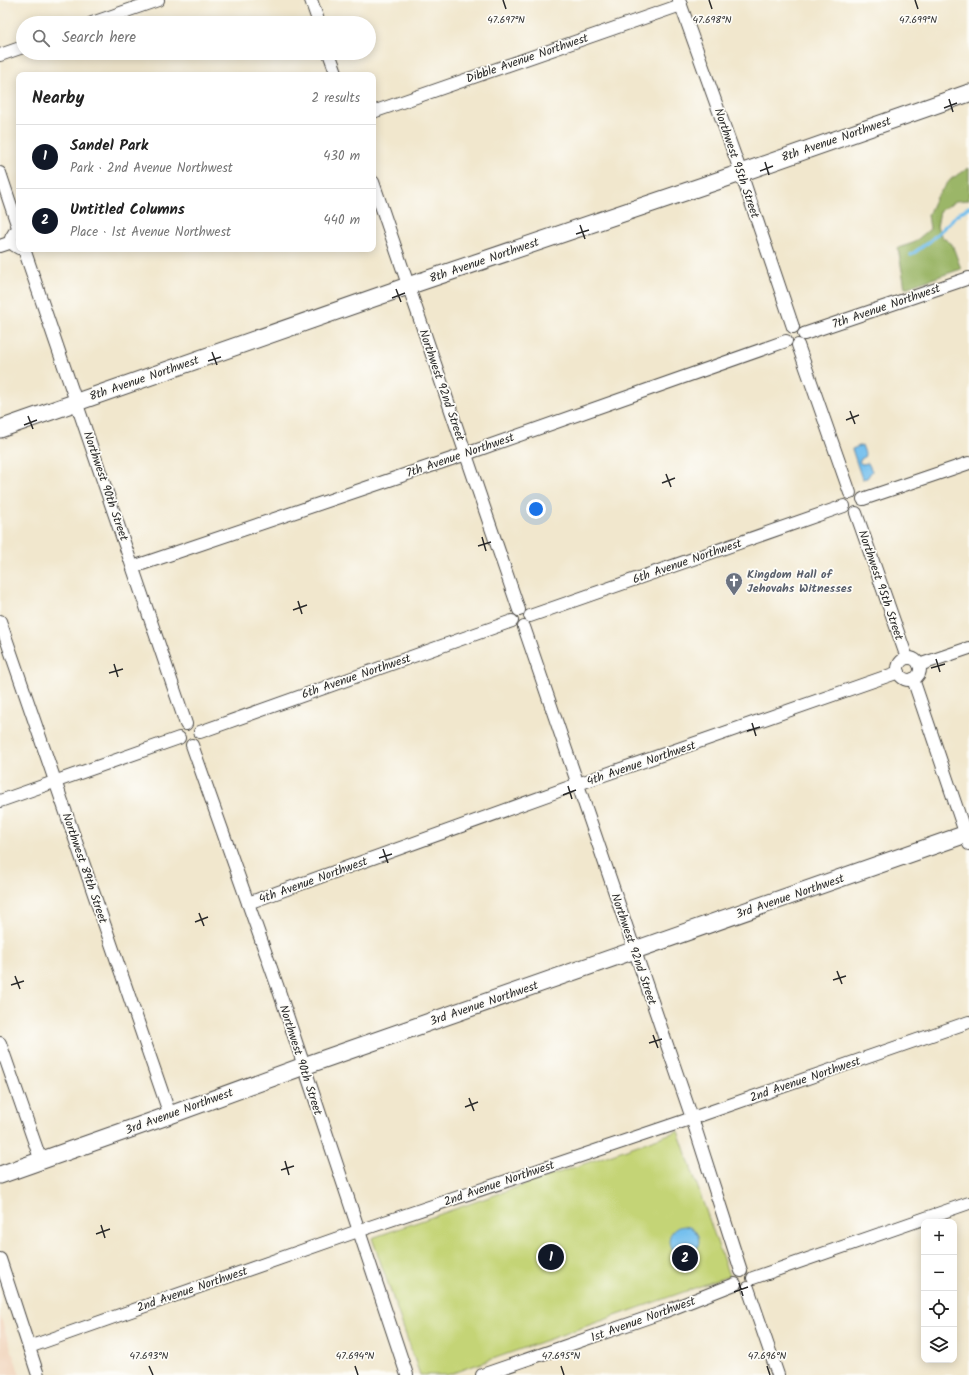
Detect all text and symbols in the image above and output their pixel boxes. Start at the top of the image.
text: 47.697°N [487,12,525,28]
text: 47.698°N [692,12,732,28]
text: 47.699°N [899,12,937,28]
search box [16,16,376,60]
text: Search here [62,26,136,50]
icon: search [30,27,52,49]
street label: Dibble Avenue Northwest [463,28,591,88]
text: Nearby [32,85,84,112]
text: 2 results [312,88,360,109]
street label: Northwest 95th Street [709,106,764,221]
street label: 8th Avenue Northwest [779,112,894,167]
text: Sandel Park [70,134,148,158]
text: 1 [43,146,47,167]
text: 430 m [323,146,360,167]
text: Park · 2nd Avenue Northwest [70,158,233,179]
text: Untitled Columns [70,198,185,222]
text: 2 [41,210,49,231]
text: 440 m [324,210,360,231]
text: Place · 1st Avenue Northwest [70,222,231,243]
street label: 8th Avenue Northwest [427,233,542,288]
street label: 7th Avenue Northwest [829,279,943,334]
street label: Northwest 92nd Street [413,327,470,444]
street label: 8th Avenue Northwest [87,351,202,406]
street label: 7th Avenue Northwest [403,428,517,483]
street label: Northwest 90th Street [78,429,133,544]
your location [526,499,546,519]
street label: Northwest 95th Street [853,528,908,643]
street label: 6th Avenue Northwest [630,534,745,589]
place label: Kingdom Hall of Jehovahs Witnesses [747,565,853,598]
church icon: Kingdom Hall of Jehovahs Witnesses [724,571,744,596]
street label: 6th Avenue Northwest [299,649,414,704]
street label: 4th Avenue Northwest [584,736,699,791]
street label: Northwest 89th Street [57,810,113,926]
street label: 4th Avenue Northwest [256,852,371,909]
street label: 3rd Avenue Northwest [733,869,847,924]
street label: Northwest 92nd Street [605,891,662,1008]
street label: 3rd Avenue Northwest [427,976,541,1031]
street label: Northwest 90th Street [274,1003,327,1118]
street label: 2nd Avenue Northwest [747,1051,863,1107]
street label: 3rd Avenue Northwest [123,1083,236,1140]
street label: 2nd Avenue Northwest [441,1155,557,1211]
map controls [921,1219,957,1363]
button: + [921,1219,957,1255]
pin: 1 [538,1242,564,1272]
pin: 2 [672,1243,698,1273]
button: − [921,1255,957,1291]
street label: 2nd Avenue Northwest [134,1261,250,1317]
button: locate [921,1291,957,1327]
street label: 1st Avenue Northwest [588,1292,699,1347]
button: layers [921,1327,957,1363]
text: 47.693°N [130,1348,169,1364]
text: 47.694°N [336,1348,375,1364]
text: 47.695°N [542,1348,580,1364]
text: 47.696°N [748,1348,787,1364]

